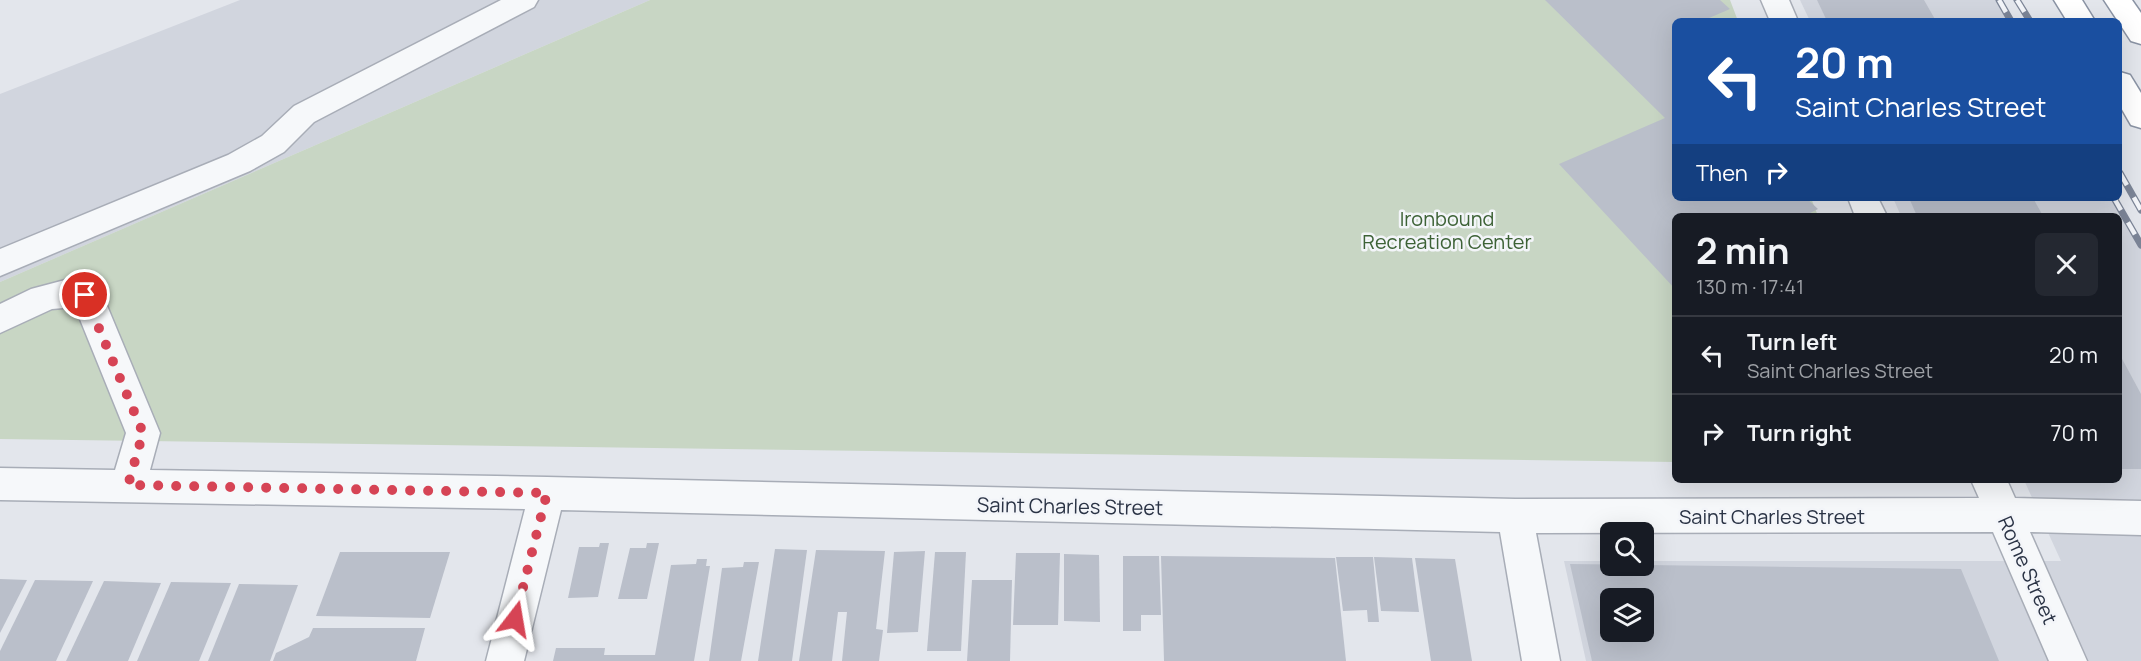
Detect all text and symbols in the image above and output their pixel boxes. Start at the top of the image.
text: 20 m [1795,33,1894,91]
icon: left [1696,42,1774,120]
text: Saint Charles Street [1795,88,2046,125]
icon: right [1760,156,1793,189]
text: Then [1696,158,1748,188]
park label: Ironbound Recreation Center [1362,205,1532,255]
text: 2 min [1696,226,1790,275]
button: close [2035,233,2098,296]
pin [59,269,110,320]
text: 130 m · 17:41 [1696,273,1804,300]
icon: arrive [68,278,101,311]
text: Turn left [1747,327,1837,357]
icon: left [1696,339,1729,372]
text: 20 m [2049,340,2098,370]
text: Saint Charles Street [1747,357,1933,384]
icon: right [1696,417,1729,450]
text: Turn right [1747,418,1852,448]
text: 70 m [2050,418,2098,448]
street label: Saint Charles Street [977,491,1163,521]
street label: Saint Charles Street [1679,503,1865,530]
street label: Rome Street [1992,512,2064,628]
map controls [1600,522,1654,642]
button: search [1600,522,1654,576]
position arrow [483,587,547,651]
button: layers [1600,588,1654,642]

